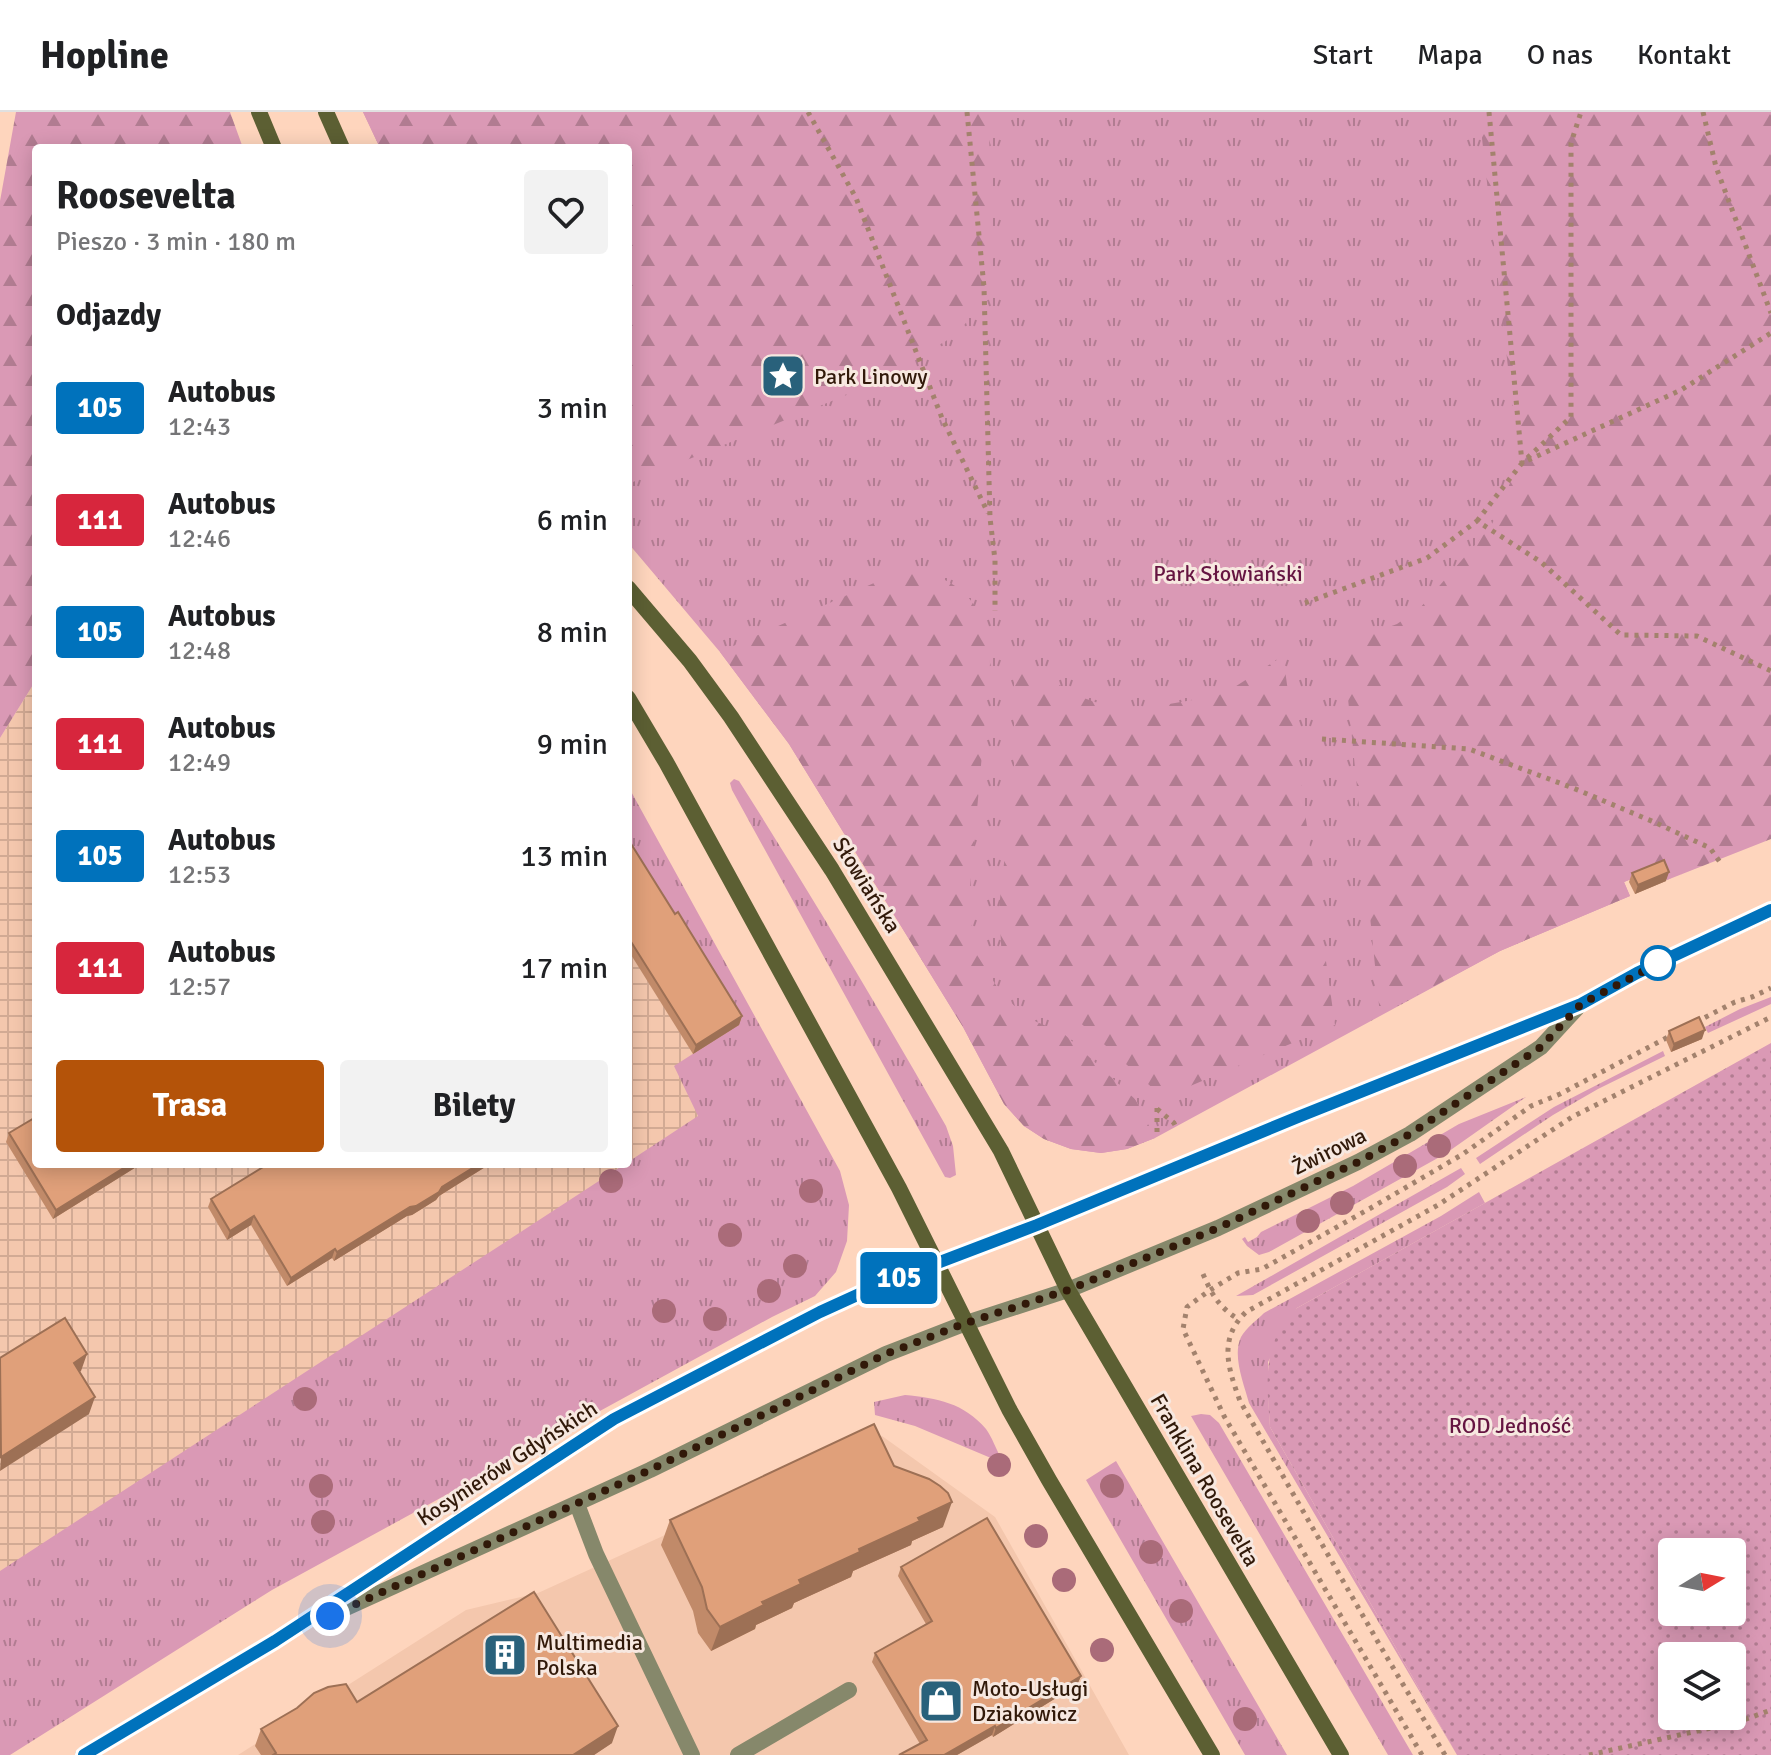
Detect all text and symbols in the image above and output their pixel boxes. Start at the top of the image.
text: Hopline [40,32,169,79]
text: Start [1313,38,1373,72]
text: Mapa [1417,38,1483,72]
text: O nas [1527,38,1593,72]
text: Kontakt [1637,38,1731,72]
button: heart [524,170,608,254]
text: Roosevelta [56,172,236,219]
text: Pieszo · 3 min · 180 m [56,226,296,258]
text: Odjazdy [56,297,161,334]
place icon: Park Linowy [759,352,807,400]
place label: Park Linowy [814,363,928,390]
text: Autobus [168,374,276,411]
text: 3 min [537,390,608,427]
text: 105 [77,391,123,425]
text: 12:43 [168,411,231,443]
text: Autobus [168,486,276,523]
text: 6 min [537,502,608,539]
text: 111 [77,503,123,537]
text: 12:46 [168,523,231,555]
park label: Park Słowiański [1153,560,1303,587]
text: Autobus [168,598,276,635]
text: 8 min [537,614,608,651]
text: 105 [77,615,123,649]
text: 12:48 [168,635,231,667]
text: Autobus [168,710,276,747]
text: 9 min [537,726,608,763]
text: 111 [77,727,123,761]
text: 12:49 [168,747,231,779]
text: Autobus [168,822,276,859]
street label: Słowiańska [827,832,907,938]
text: 13 min [521,838,608,875]
text: 105 [77,839,123,873]
text: 12:53 [168,859,231,891]
text: Autobus [168,934,276,971]
unlabelled marker [1641,946,1675,980]
text: 17 min [521,950,608,987]
text: 111 [77,951,123,985]
text: 12:57 [168,971,231,1003]
button: Trasa [56,1060,324,1152]
button: Bilety [340,1060,608,1152]
street label: Żwirowa [1287,1121,1371,1181]
line badge: 105 [853,1252,945,1304]
text: 105 [876,1261,922,1295]
street label: Franklina Roosevelta [1145,1389,1265,1571]
street label: Kosynierów Gdyńskich [412,1395,602,1531]
park label: ROD Jedność [1449,1412,1571,1439]
north arrow [1658,1538,1746,1626]
map controls [1658,1538,1746,1730]
your location [310,1596,350,1636]
place label: Multimedia Polska [536,1629,643,1681]
building icon: Multimedia Polska [481,1631,529,1679]
button: layers [1658,1642,1746,1730]
place label: Moto-Usługi Dziakowicz [972,1675,1088,1727]
shop icon: Moto-Usługi Dziakowicz [917,1677,965,1725]

